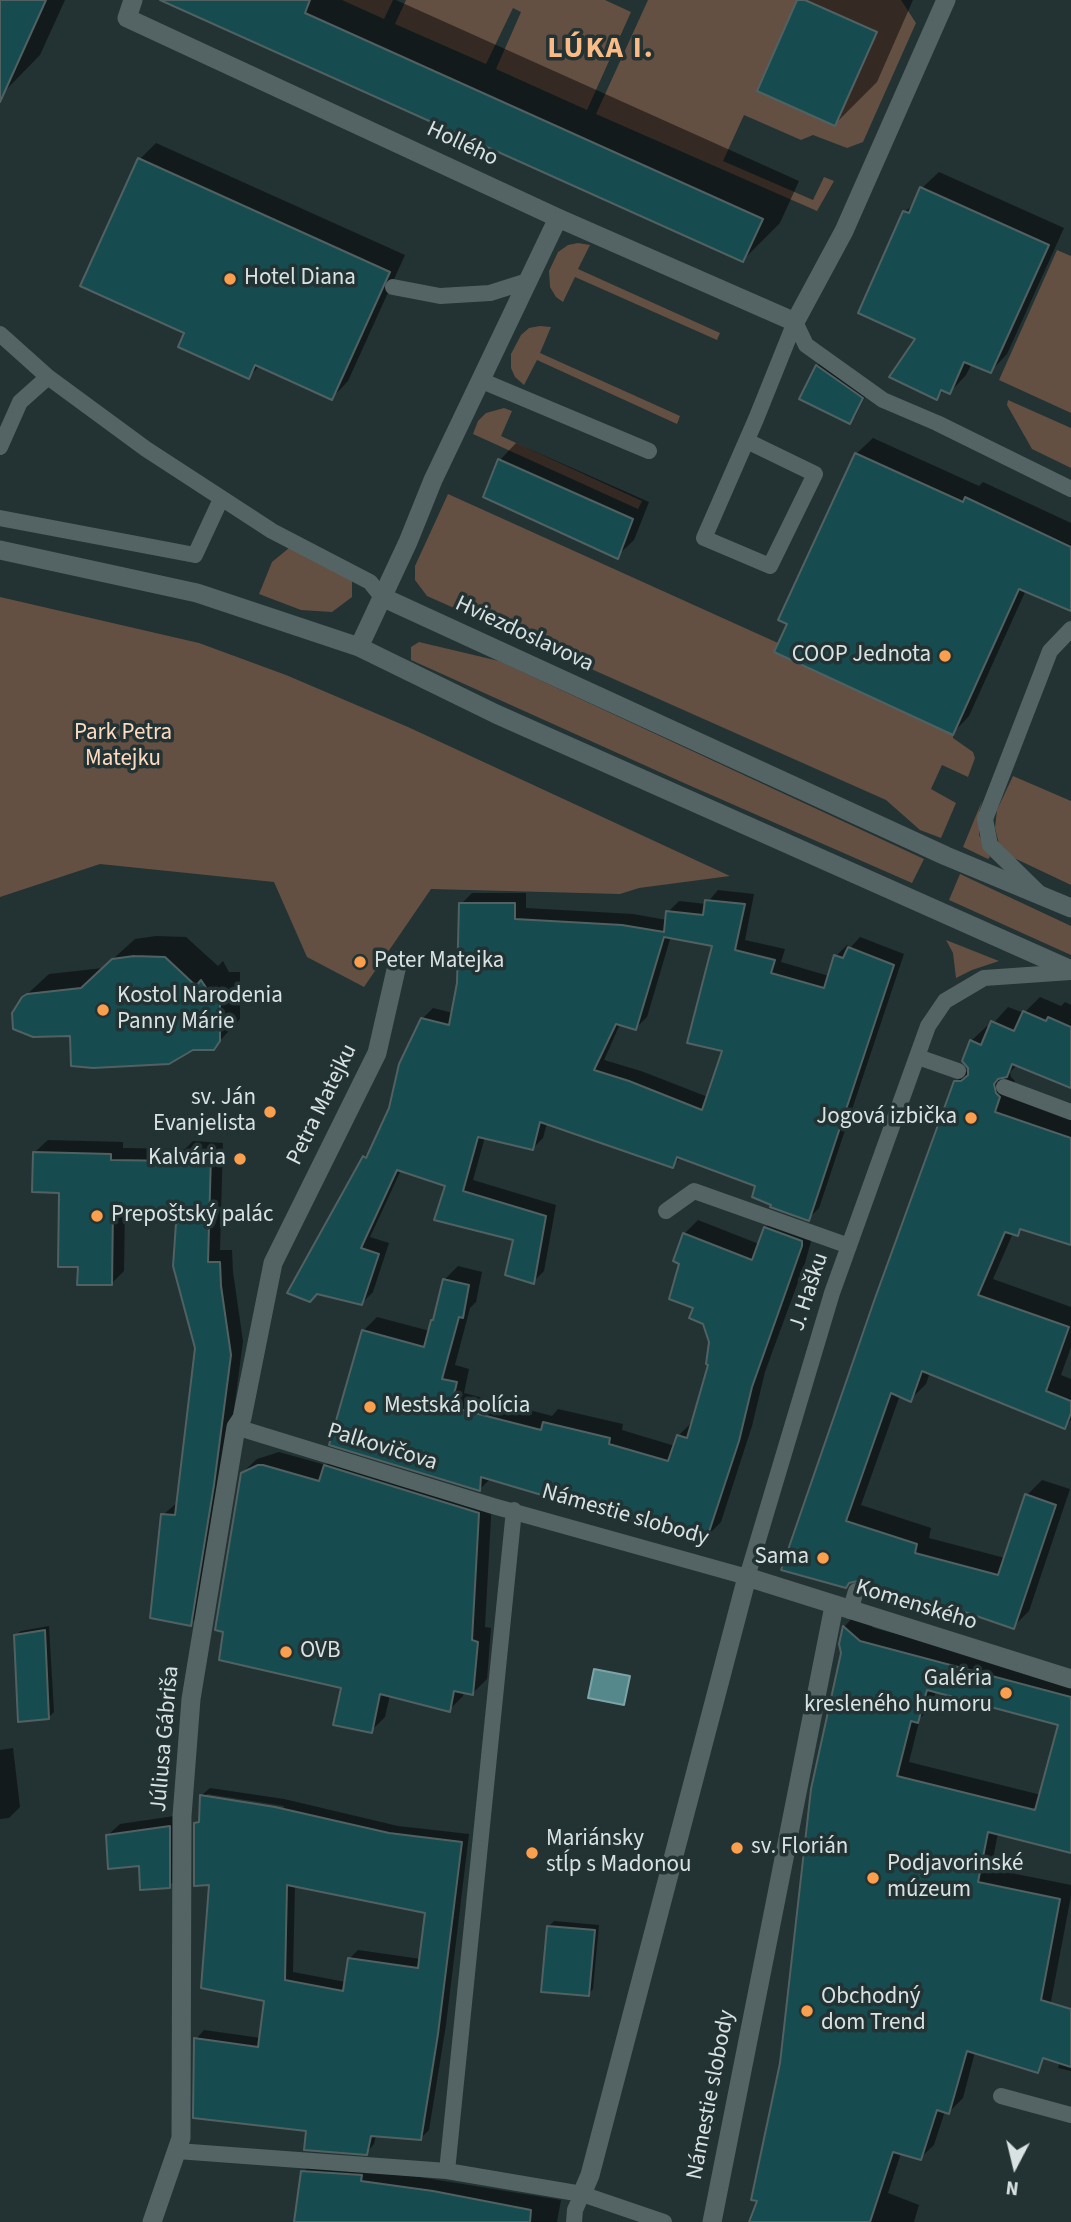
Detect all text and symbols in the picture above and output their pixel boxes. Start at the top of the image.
district label: LÚKA I. [548,32,654,68]
street label: Hollého [422,117,502,173]
place label: Hotel Diana [244,265,356,293]
marker: Hotel Diana [222,271,238,287]
street label: Hviezdoslavova [450,591,598,679]
place label: COOP Jednota [792,642,931,670]
marker: COOP Jednota [937,648,953,664]
park label: Park Petra Matejku [74,720,172,774]
place label: Peter Matejka [374,948,504,976]
marker: Peter Matejka [352,954,368,970]
place label: Kostol Narodenia Panny Márie [117,983,283,1037]
marker: Kostol Narodenia Panny Márie [95,1002,111,1018]
street label: Petra Matejku [282,1040,364,1170]
place label: sv. Ján Evanjelista [153,1085,256,1139]
marker: sv. Ján Evanjelista [262,1104,278,1120]
place label: Jogová izbička [816,1104,957,1132]
marker: Jogová izbička [963,1110,979,1126]
place label: Kalvária [148,1145,226,1173]
marker: Kalvária [232,1151,248,1167]
place label: Prepoštský palác [111,1202,273,1230]
marker: Prepoštský palác [89,1208,105,1224]
street label: J. Hašku [784,1249,836,1335]
place label: Mestská polícia [384,1393,530,1421]
marker: Mestská polícia [362,1399,378,1415]
street label: Palkovičova [324,1418,440,1478]
street label: Námestie slobody [538,1479,712,1553]
place label: Sama [754,1544,809,1572]
marker: Sama [815,1550,831,1566]
street label: Komenského [852,1574,980,1638]
place label: OVB [300,1638,340,1666]
marker: OVB [278,1644,294,1660]
street label: Júliusa Gábriša [146,1665,186,1813]
place label: Galéria kresleného humoru [804,1666,992,1720]
marker: Galéria kresleného humoru [998,1685,1014,1701]
place label: Mariánsky stĺp s Madonou [546,1826,692,1880]
place label: sv. Florián [751,1834,848,1862]
marker: sv. Florián [729,1840,745,1856]
marker: Mariánsky stĺp s Madonou [524,1845,540,1861]
place label: Podjavorinské múzeum [887,1851,1023,1905]
marker: Podjavorinské múzeum [865,1870,881,1886]
place label: Obchodný dom Trend [821,1984,926,2038]
marker: Obchodný dom Trend [799,2003,815,2019]
street label: Námestie slobody [682,2008,742,2182]
north arrow [980,2131,1050,2201]
text: N [1004,2173,1020,2202]

